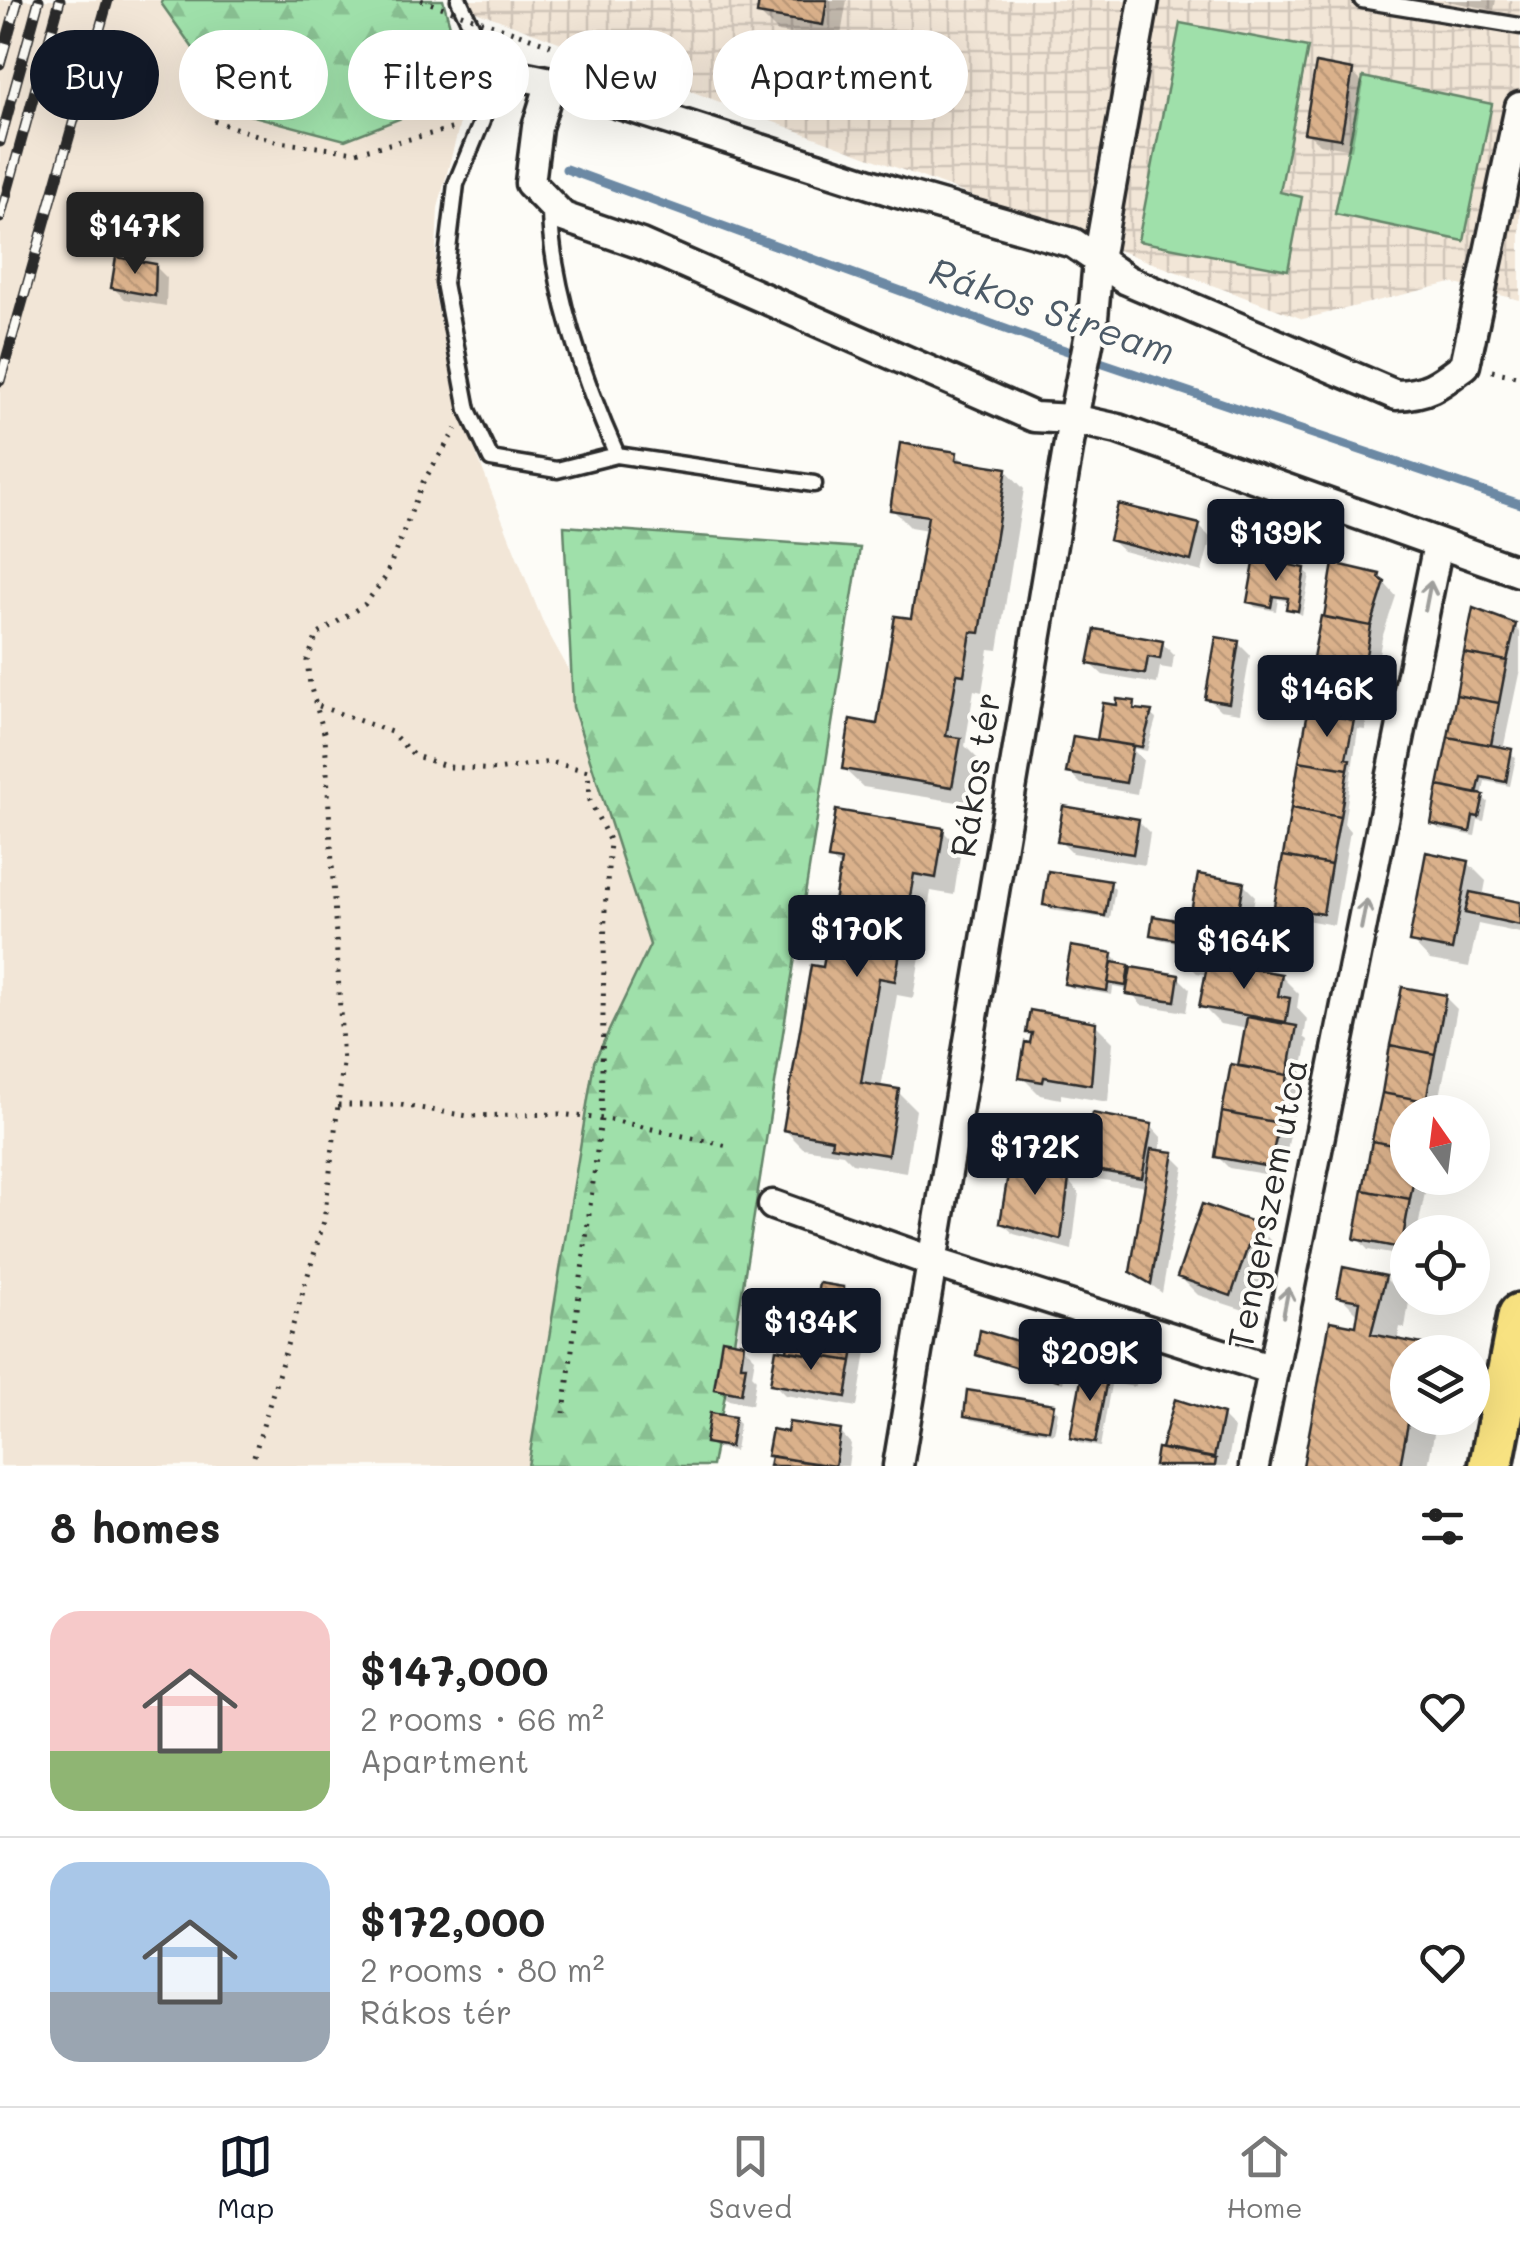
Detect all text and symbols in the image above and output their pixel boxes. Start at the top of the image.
chip: Buy [30,30,159,120]
chip: Rent [179,30,328,120]
chip: Filters [348,30,529,120]
chip: New [549,30,693,120]
chip: Apartment [713,30,968,120]
pin: $147K [65,192,205,277]
text: $147K [88,203,182,245]
water label: Rákos Stream [923,245,1182,375]
pin: $139K [1206,499,1346,584]
text: $139K [1229,510,1323,552]
one-way arrow [1419,580,1438,612]
pin: $146K [1257,655,1397,740]
text: $146K [1280,666,1374,708]
street label: Rákos tér [938,689,1010,860]
pin: $170K [787,895,927,980]
one-way arrow [1355,899,1374,931]
text: $170K [810,906,904,948]
pin: $164K [1174,907,1314,992]
text: $164K [1197,918,1291,960]
street label: Tengerszem utca [1215,1055,1317,1352]
north arrow [1390,1095,1490,1195]
map controls [1390,1095,1490,1435]
pin: $172K [965,1113,1105,1198]
text: $172K [990,1124,1080,1166]
button: locate [1390,1215,1490,1315]
one-way arrow [1278,1286,1297,1318]
pin: $134K [741,1288,881,1373]
text: $134K [764,1299,858,1341]
pin: $209K [1020,1319,1160,1404]
text: $209K [1041,1330,1139,1372]
button: layers [1390,1335,1490,1435]
text: 8 homes [50,1499,221,1554]
icon: filters [1415,1499,1470,1554]
text: $147,000 [360,1642,549,1697]
icon: home [130,1651,250,1771]
icon: heart [1415,1684,1470,1739]
text: 2 rooms · 66 m² [360,1697,604,1739]
text: Apartment [360,1739,529,1781]
text: $172,000 [360,1893,545,1948]
icon: home [130,1902,250,2022]
icon: heart [1415,1935,1470,1990]
text: 2 rooms · 80 m² [360,1948,605,1990]
text: Rákos tér [360,1990,512,2032]
tab: Map [217,2129,274,2225]
tab: Saved [709,2129,792,2225]
tab: Home [1226,2129,1303,2225]

